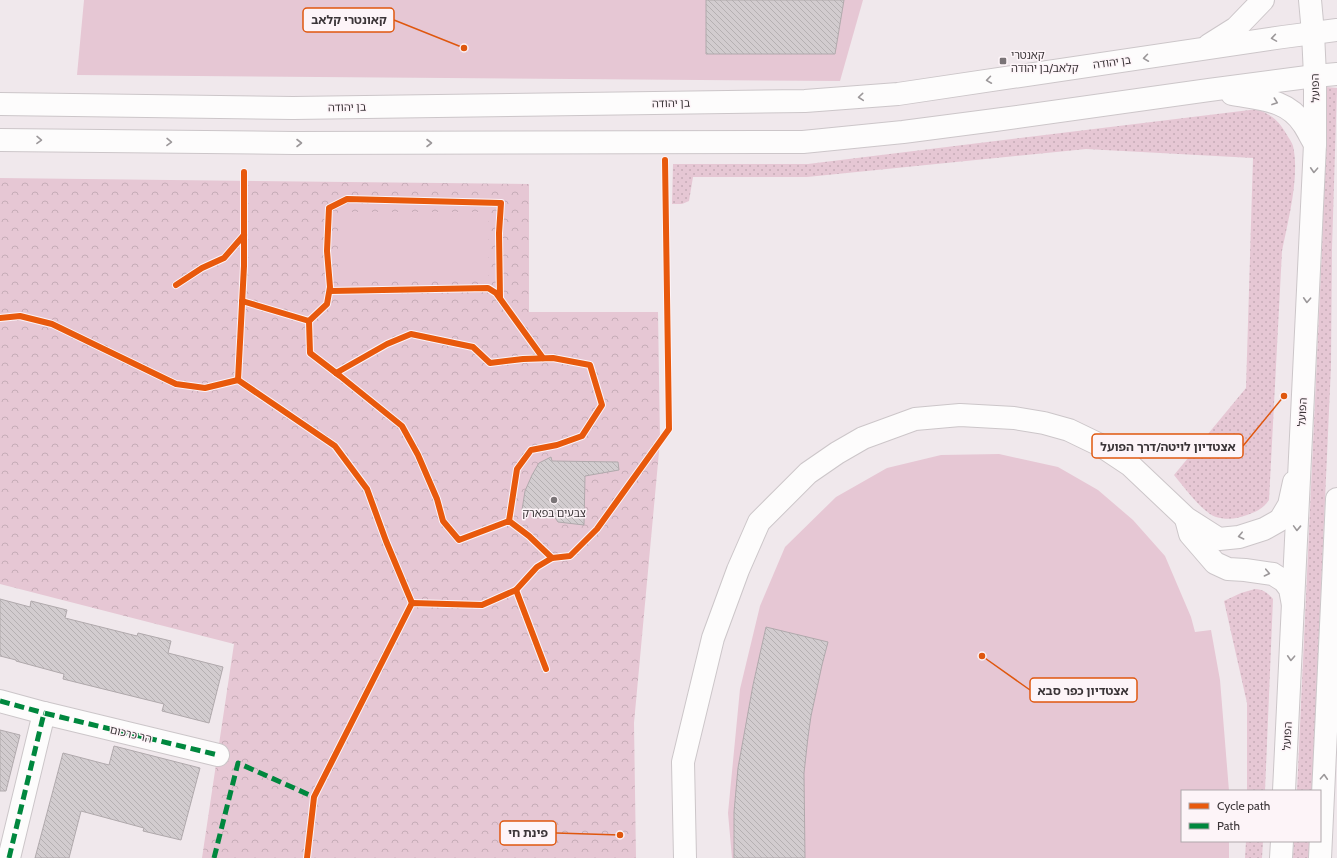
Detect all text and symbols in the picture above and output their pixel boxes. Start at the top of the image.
callout: קאונטרי קלאב [303,8,394,32]
text: קאונטרי קלאב [311,12,387,27]
one-way arrow [1271,33,1278,42]
place label: קאנטרי קלאב/בן יהודה [1011,48,1079,75]
street label: בן יהודה [1092,52,1132,72]
one-way arrow [1143,53,1149,62]
marker: קאנטרי קלאב/בן יהודה [998,56,1008,66]
street label: הפועל [1308,73,1322,103]
one-way arrow [986,75,993,84]
one-way arrow [858,92,864,101]
street label: בן יהודה [652,96,690,110]
one-way arrow [1271,98,1278,106]
street label: בן יהודה [328,100,366,114]
one-way arrow [36,136,42,144]
one-way arrow [166,138,172,146]
one-way arrow [296,139,302,147]
one-way arrow [426,139,432,147]
one-way arrow [1309,167,1318,173]
one-way arrow [1303,297,1312,303]
street label: הפועל [1294,397,1310,427]
callout: אצטדיון לויטה/דרך הפועל [1092,434,1243,458]
text: אצטדיון לויטה/דרך הפועל [1100,439,1236,454]
marker: צבעים בפארק [549,495,559,505]
place label: צבעים בפארק [522,506,586,520]
one-way arrow [1293,525,1301,531]
one-way arrow [1238,531,1244,539]
one-way arrow [1264,569,1270,577]
one-way arrow [1286,655,1295,661]
callout: אצטדיון כפר סבא [1030,678,1137,702]
text: אצטדיון כפר סבא [1037,683,1129,698]
street label: הפועל [1279,721,1295,751]
street label: הר כרכום [109,722,153,746]
one-way arrow [1319,774,1328,780]
legend [1181,790,1321,842]
text: Cycle path [1217,798,1270,813]
text: Path [1217,818,1240,833]
callout: פינת חי [500,821,556,845]
text: פינת חי [508,825,548,840]

